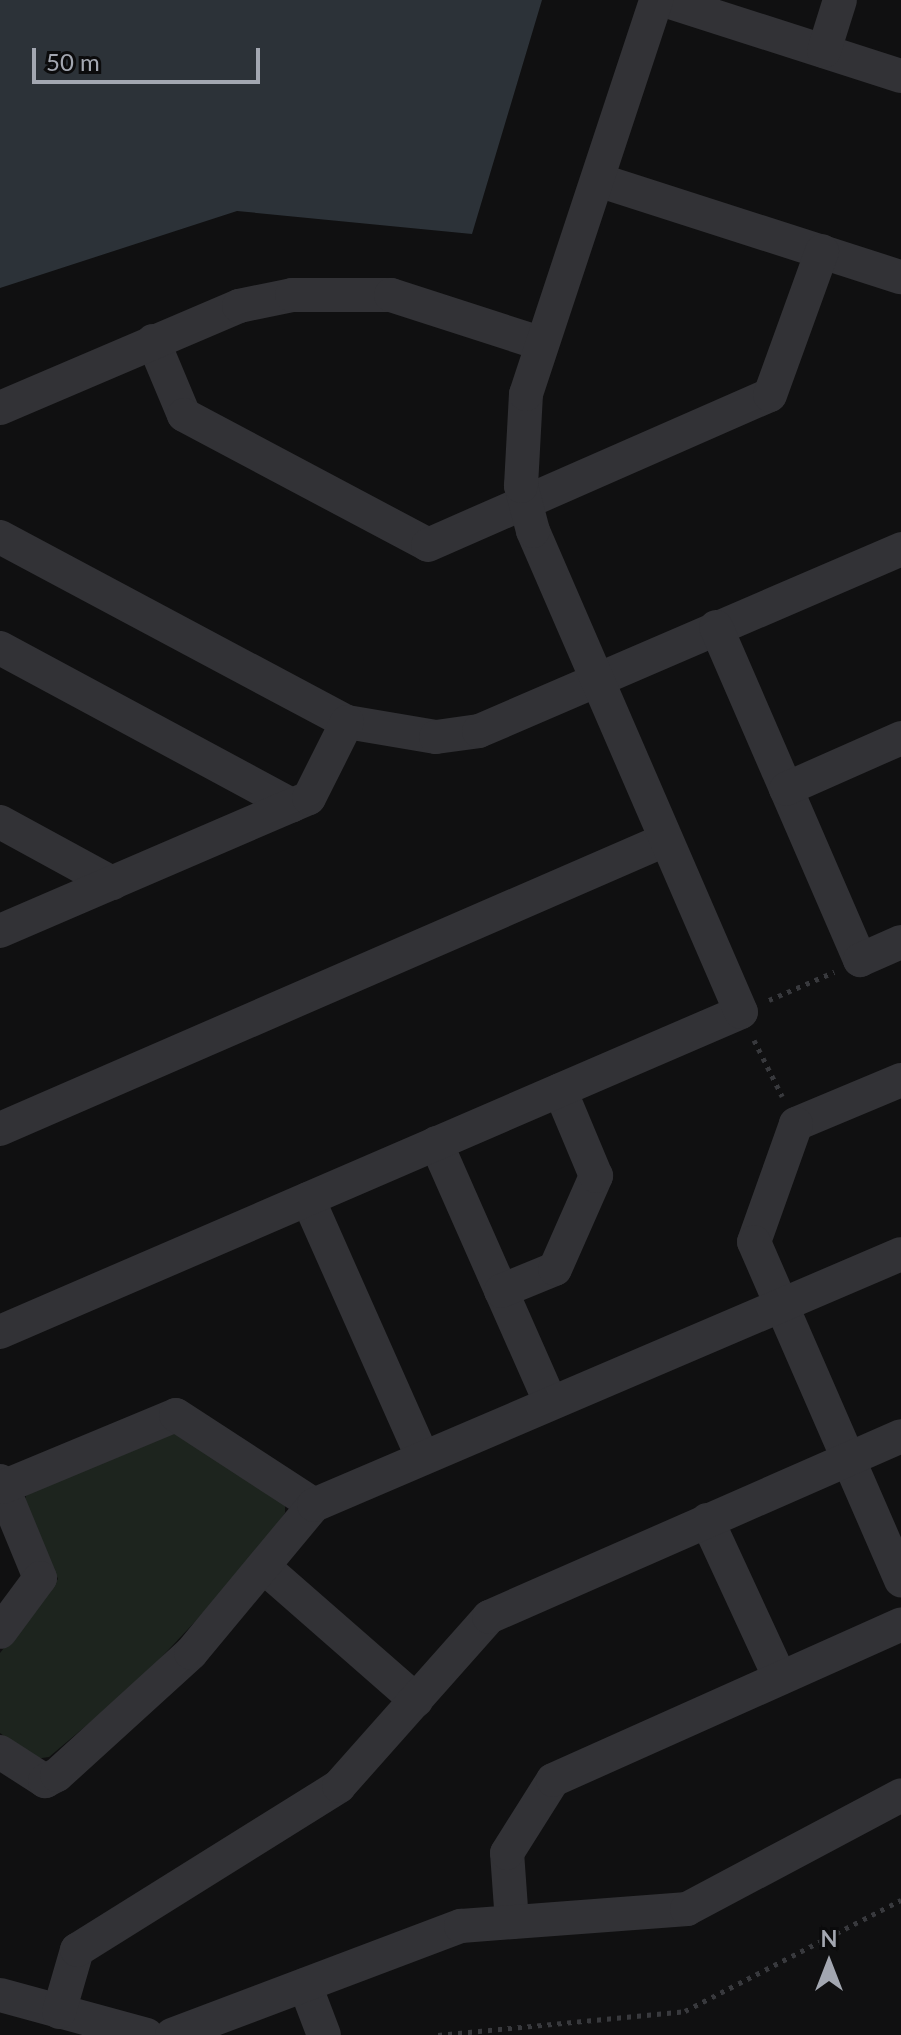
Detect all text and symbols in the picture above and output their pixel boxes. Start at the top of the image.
scale bar [36,32,264,82]
text: 50 m [46,47,100,76]
north arrow [789,1923,869,2003]
text: N [821,1925,837,1952]

